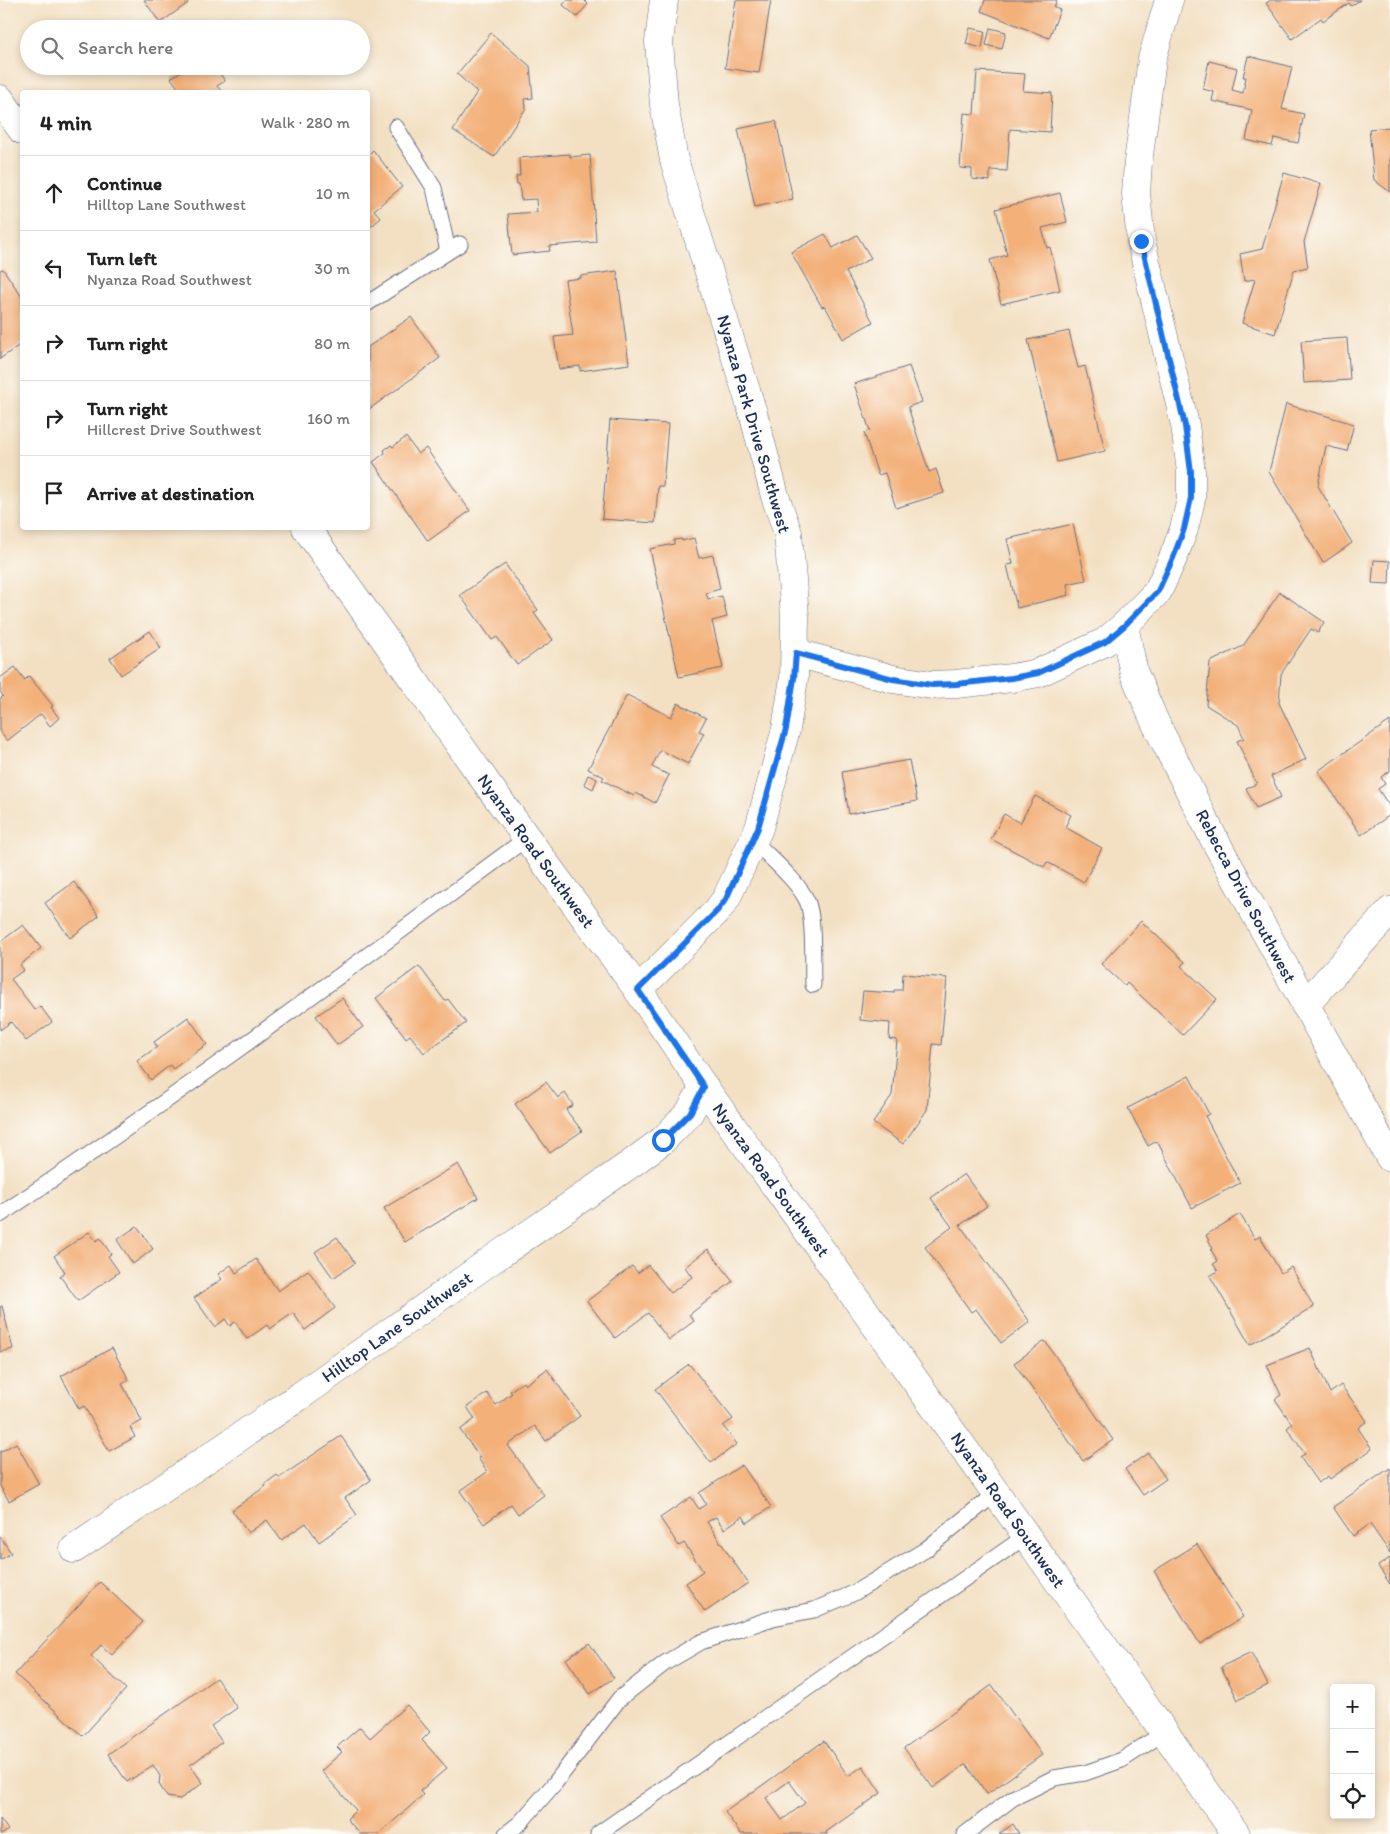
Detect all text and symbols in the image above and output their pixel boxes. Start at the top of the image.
search box [20,20,370,75]
icon: search [38,34,66,62]
text: Search here [78,36,173,59]
text: 4 min [40,110,92,135]
text: Walk · 280 m [261,113,350,132]
text: Continue [87,172,162,195]
icon: ahead [40,179,68,207]
text: 10 m [316,184,350,203]
text: Hilltop Lane Southwest [87,195,246,214]
route end [1130,230,1153,253]
text: Turn left [87,247,157,270]
icon: left [40,254,68,282]
text: 30 m [314,259,350,278]
text: Nyanza Road Southwest [87,270,252,289]
street label: Nyanza Park Drive Southwest [712,312,796,536]
icon: right [40,329,68,357]
text: Turn right [87,332,168,355]
text: 80 m [314,334,350,353]
text: Turn right [87,397,168,420]
icon: right [40,404,68,432]
text: 160 m [307,409,350,428]
text: Hillcrest Drive Southwest [87,420,261,439]
icon: arrive [40,479,68,507]
text: Arrive at destination [87,482,254,505]
street label: Nyanza Road Southwest [473,770,599,933]
street label: Rebecca Drive Southwest [1191,806,1301,987]
street label: Nyanza Road Southwest [708,1099,834,1262]
route start [652,1129,675,1152]
street label: Hilltop Lane Southwest [317,1267,477,1387]
street label: Nyanza Road Southwest [946,1428,1070,1592]
map controls [1330,1684,1375,1819]
button: + [1330,1684,1375,1729]
button: − [1330,1729,1375,1774]
button: locate [1330,1774,1375,1819]

